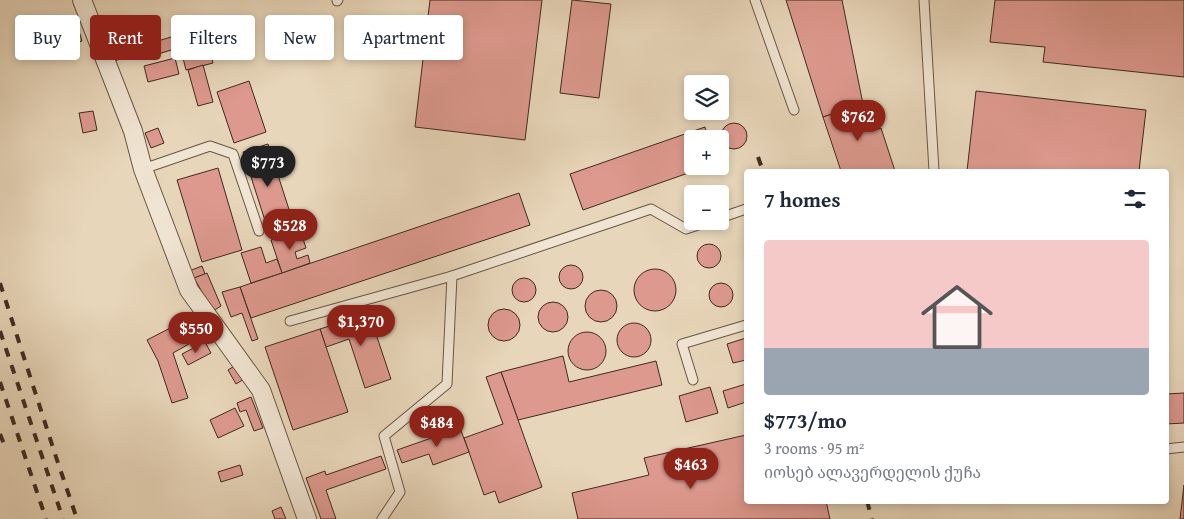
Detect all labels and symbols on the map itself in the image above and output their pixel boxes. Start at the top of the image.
pin: $762 [828,100,888,142]
pin: $773 [238,146,298,188]
pin: $528 [260,208,320,251]
pin: $1,370 [320,304,402,347]
pin: $550 [166,312,226,354]
pin: $484 [407,406,467,448]
pin: $463 [661,448,721,490]

